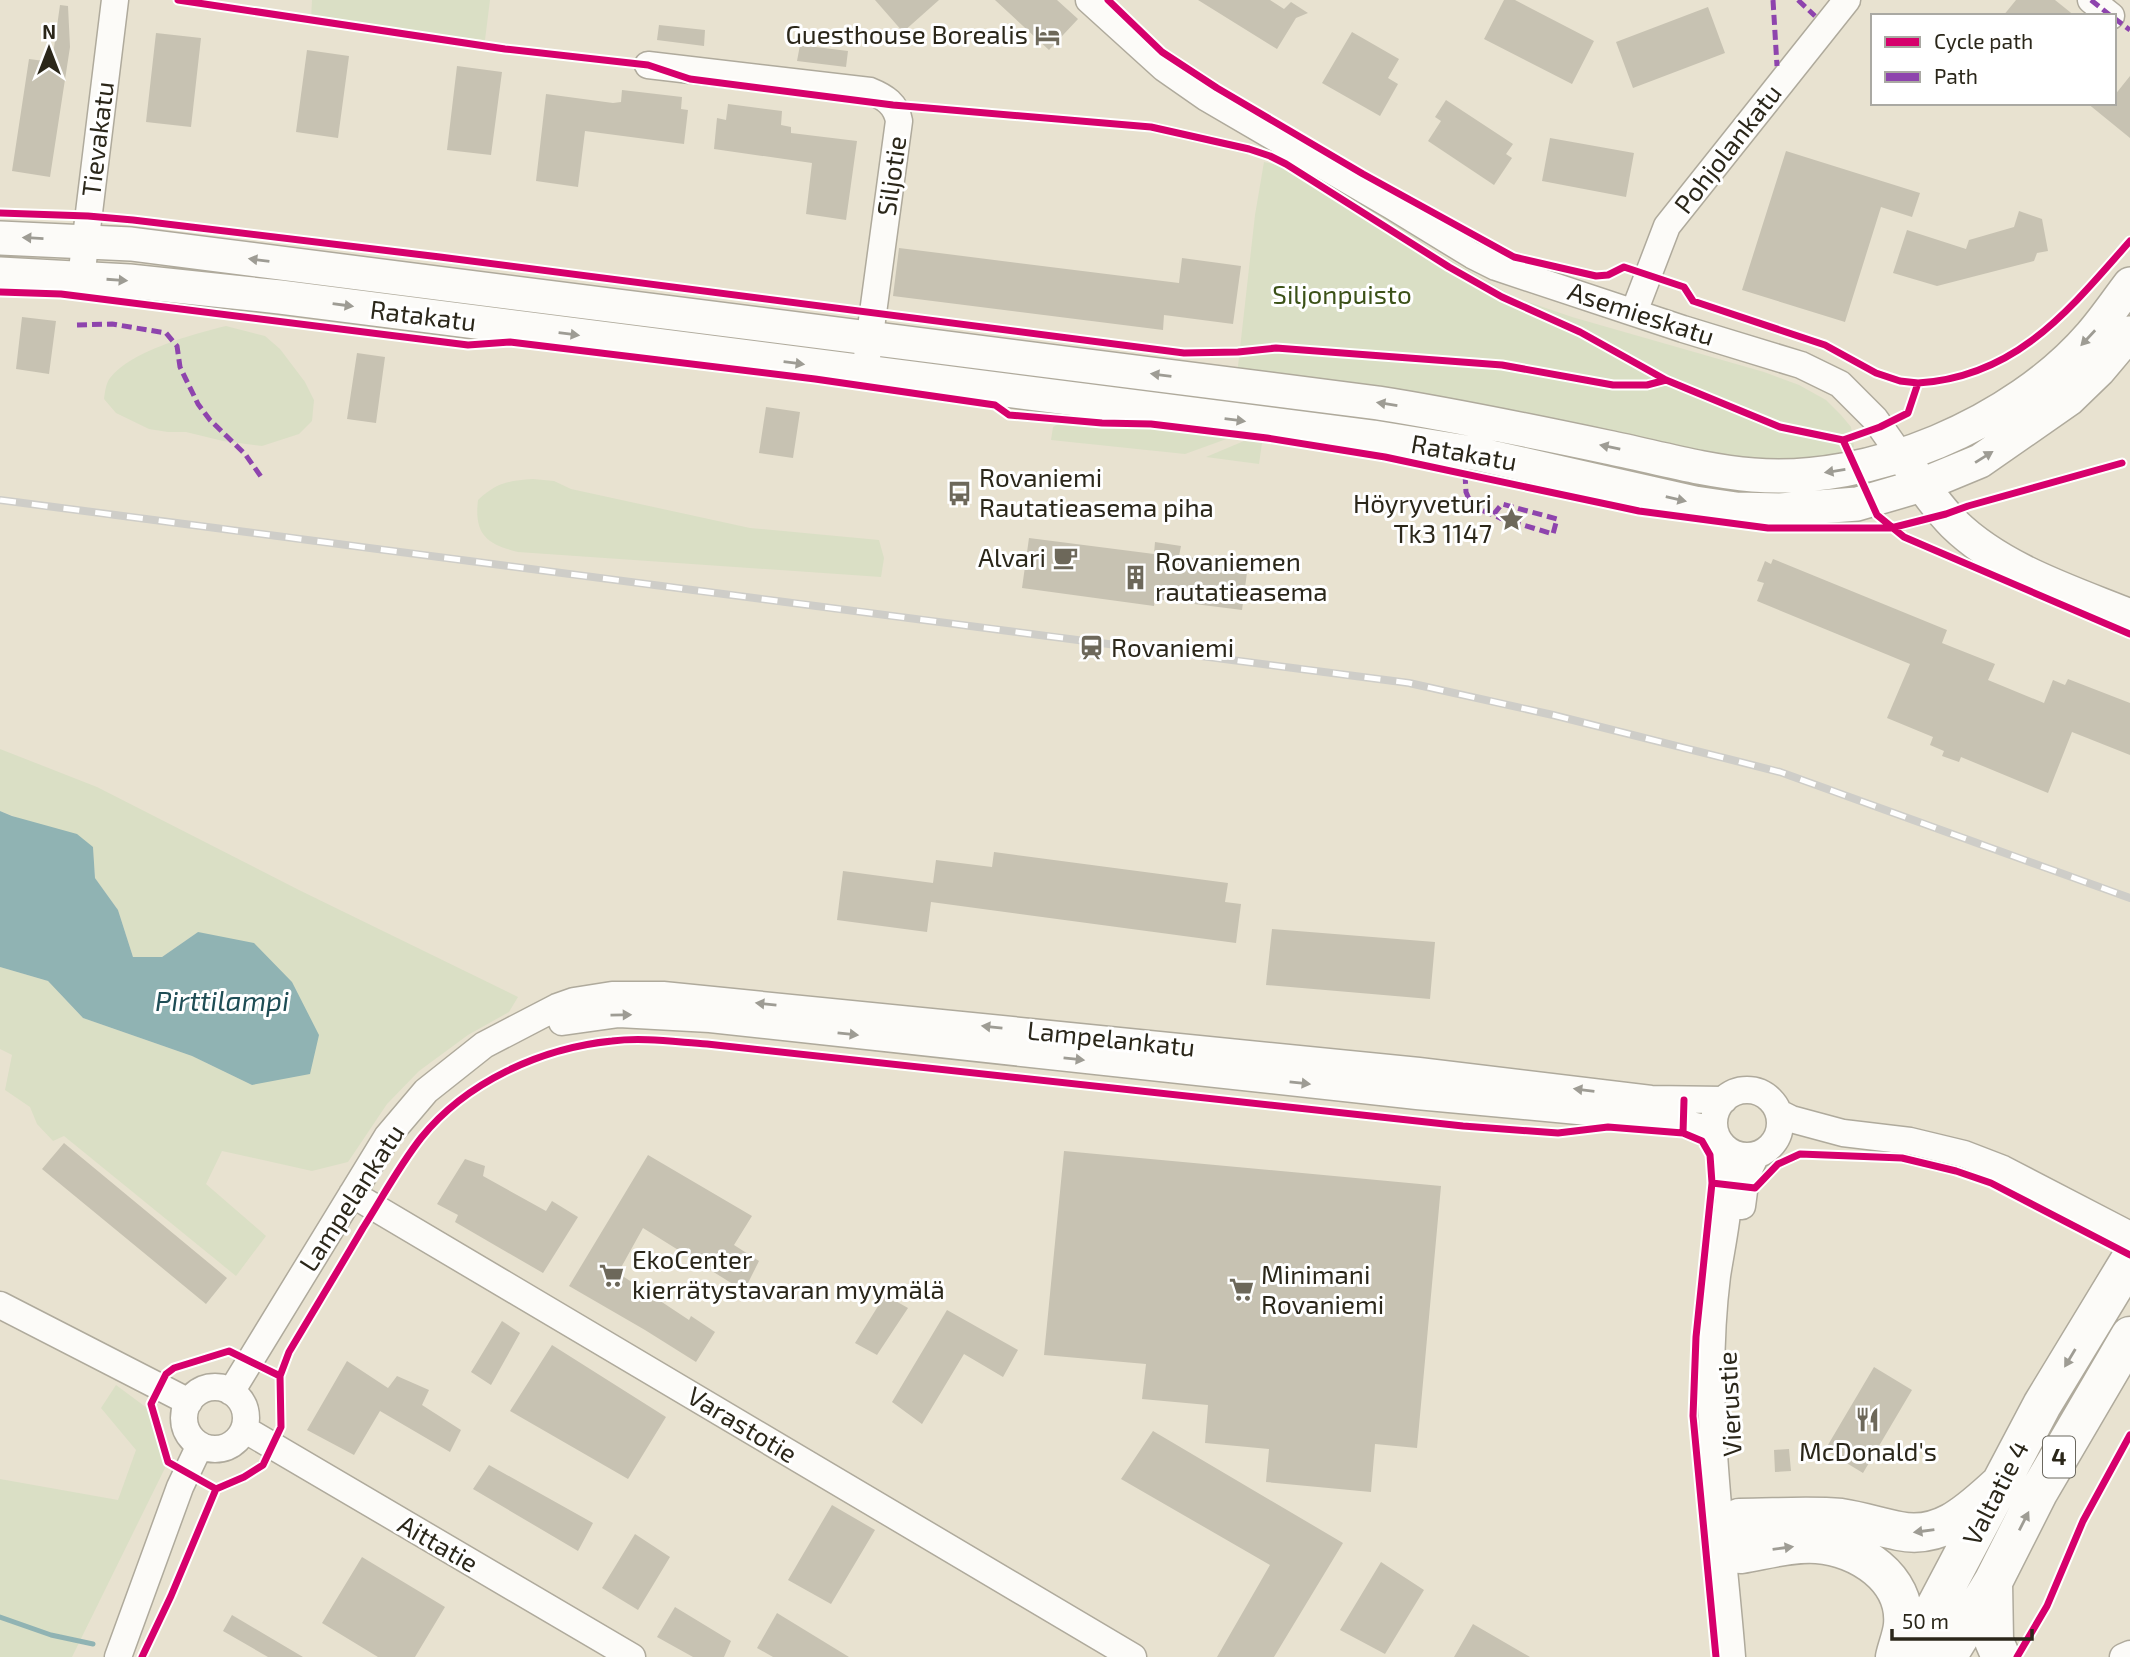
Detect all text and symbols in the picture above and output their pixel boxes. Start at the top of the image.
north arrow [14,14,84,84]
legend [1871,14,2116,105]
place label: Guesthouse Borealis [786,18,1028,49]
text: N [42,20,56,43]
hotel icon: Guesthouse Borealis [1034,21,1062,49]
text: Cycle path [1934,28,2033,53]
text: Path [1934,63,1978,88]
street label: Pohjolankatu [1667,77,1787,219]
street label: Tievakatu [74,80,119,198]
street label: Siljotie [870,134,911,218]
one-way arrow [22,233,44,244]
one-way arrow [248,255,270,266]
street label: Asemieskatu [1564,274,1719,351]
one-way arrow [106,275,128,286]
park label: Siljonpuisto [1272,278,1412,309]
street label: Ratakatu [368,293,478,336]
one-way arrow [332,300,354,311]
one-way arrow [558,329,580,340]
one-way arrow [2080,329,2096,346]
one-way arrow [784,357,806,368]
one-way arrow [1150,370,1172,381]
one-way arrow [1376,398,1398,409]
one-way arrow [1225,414,1247,425]
street label: Ratakatu [1409,427,1520,476]
one-way arrow [1599,442,1621,453]
one-way arrow [1975,451,1994,464]
place label: Rovaniemi Rautatieasema piha [979,461,1214,522]
one-way arrow [1824,466,1846,477]
bus stop icon: Rovaniemi Rautatieasema piha [945,479,973,507]
place label: Höyryveturi Tk3 1147 [1353,487,1492,548]
one-way arrow [1665,493,1687,504]
place icon: Höyryveturi Tk3 1147 [1498,505,1526,533]
place label: Alvari [978,541,1046,572]
cafe icon: Alvari [1052,544,1080,572]
place label: Rovaniemen rautatieasema [1155,545,1328,606]
building icon: Rovaniemen rautatieasema [1121,563,1149,591]
place label: Rovaniemi [1111,631,1234,662]
station icon: Rovaniemi [1077,634,1105,662]
water label: Pirttilampi [155,983,289,1017]
one-way arrow [754,999,776,1010]
one-way arrow [611,1009,633,1020]
street label: Lampelankatu [1026,1013,1197,1062]
one-way arrow [981,1021,1003,1032]
one-way arrow [837,1029,859,1040]
one-way arrow [1063,1054,1085,1065]
one-way arrow [1289,1078,1311,1089]
one-way arrow [1572,1085,1594,1096]
street label: Lampelankatu [292,1118,410,1276]
place label: EkoCenter kierrätystavaran myymälä [632,1243,945,1304]
place label: Minimani Rovaniemi [1261,1258,1384,1319]
supermarket icon: EkoCenter kierrätystavaran myymälä [598,1261,626,1289]
supermarket icon: Minimani Rovaniemi [1227,1276,1255,1304]
one-way arrow [2064,1349,2076,1368]
street label: Vierustie [1710,1351,1747,1457]
street label: Varastotie [682,1379,803,1468]
restaurant icon: McDonald's [1854,1406,1882,1434]
place label: McDonald's [1799,1435,1937,1466]
street label: Valtatie 4 [1955,1435,2034,1550]
road number: 4 [2043,1436,2075,1478]
street label: Aittatie [393,1508,484,1578]
one-way arrow [2019,1511,2030,1531]
one-way arrow [1913,1526,1935,1537]
one-way arrow [1772,1542,1794,1553]
scale bar [1892,1598,2032,1642]
text: 50 m [1902,1608,1949,1633]

